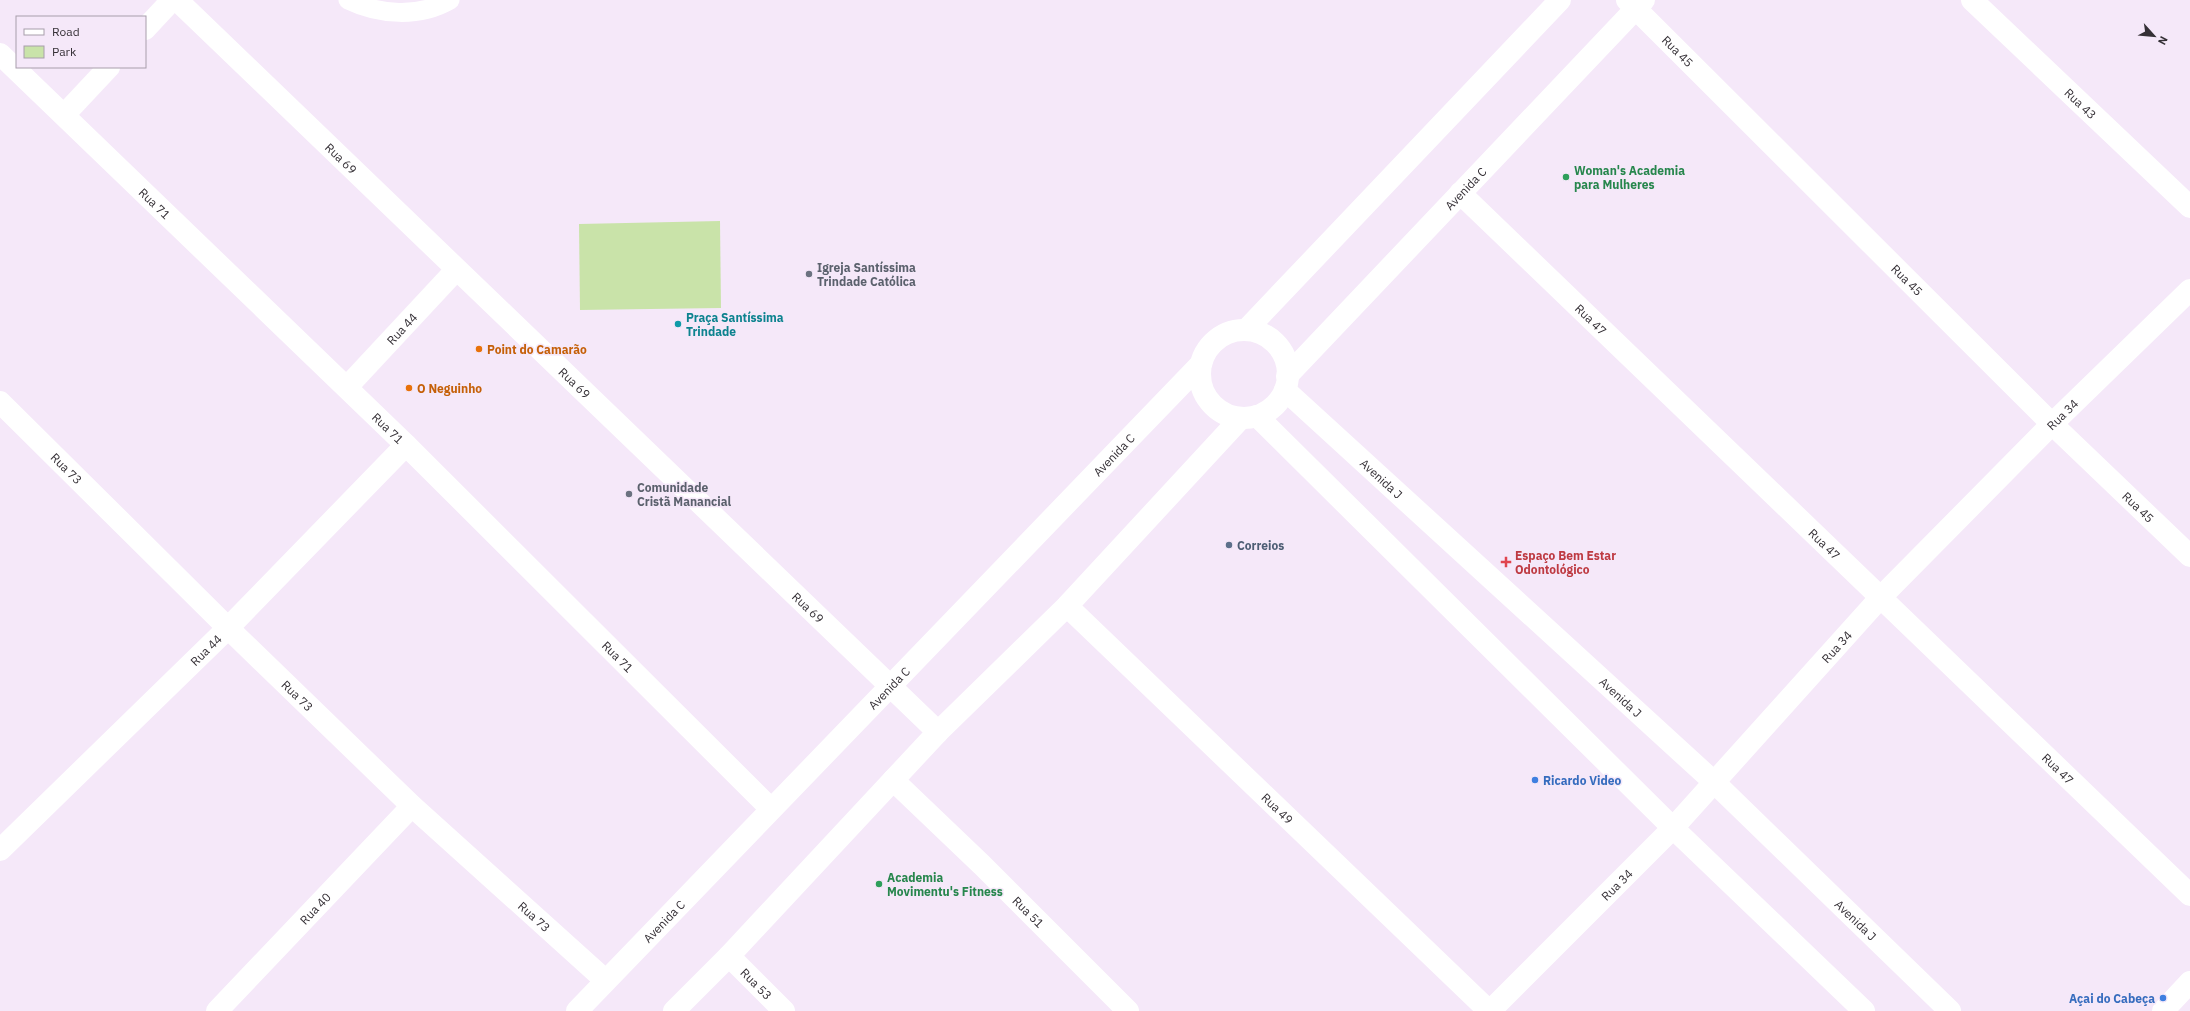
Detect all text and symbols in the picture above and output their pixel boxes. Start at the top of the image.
legend [16,16,146,68]
north arrow [2134,16,2174,56]
text: Road [52,24,80,39]
street label: Rua 45 [1659,32,1697,70]
text: N [2155,34,2171,47]
text: Park [52,44,77,59]
street label: Rua 43 [2062,85,2100,122]
street label: Rua 69 [322,139,360,177]
street label: Avenida C [1442,163,1490,213]
place label: Woman's Academia para Mulheres [1574,163,1685,192]
marker: Woman's Academia para Mulheres [1561,172,1571,182]
street label: Rua 71 [136,184,174,222]
place label: Igreja Santíssima Trindade Católica [817,260,916,289]
street label: Rua 45 [1889,261,1926,298]
marker: Igreja Santíssima Trindade Católica [804,269,814,279]
street label: Rua 47 [1572,301,1610,338]
street label: Rua 44 [383,309,420,348]
place label: Praça Santíssima Trindade [686,310,784,339]
marker: Praça Santíssima Trindade [673,319,683,329]
place label: Point do Camarão [487,342,587,357]
marker: Point do Camarão [474,344,484,354]
street label: Rua 69 [556,364,594,401]
place label: O Neguinho [417,381,482,396]
marker: O Neguinho [404,383,414,393]
street label: Rua 34 [2043,395,2081,433]
street label: Rua 71 [369,409,407,447]
street label: Avenida C [1090,430,1138,479]
street label: Rua 73 [48,449,86,487]
street label: Avenida J [1357,455,1406,501]
place label: Comunidade Cristã Manancial [637,480,732,509]
street label: Rua 45 [2119,488,2157,525]
marker: Comunidade Cristã Manancial [624,489,634,499]
street label: Rua 47 [1806,525,1844,562]
place label: Correios [1237,538,1284,553]
marker: Correios [1224,540,1234,550]
place label: Espaço Bem Estar Odontológico [1515,548,1616,577]
marker: Espaço Bem Estar Odontológico [1500,556,1512,568]
street label: Rua 69 [789,589,827,626]
street label: Rua 34 [1818,627,1855,666]
street label: Rua 44 [187,631,225,668]
street label: Rua 71 [599,638,637,675]
street label: Avenida C [865,663,913,712]
street label: Avenida J [1597,674,1645,720]
street label: Rua 73 [279,677,317,714]
street label: Rua 47 [2039,750,2077,787]
place label: Ricardo Video [1543,773,1622,788]
marker: Ricardo Video [1530,775,1540,785]
street label: Rua 49 [1259,790,1297,827]
street label: Rua 34 [1598,866,1635,903]
place label: Academia Movimentu's Fitness [887,870,1003,899]
marker: Academia Movimentu's Fitness [874,879,884,889]
street label: Rua 40 [296,889,333,927]
street label: Rua 51 [1010,893,1047,930]
street label: Avenida C [640,896,688,945]
street label: Avenida J [1832,896,1880,943]
street label: Rua 73 [515,898,554,935]
street label: Rua 53 [738,965,775,1002]
place label: Açai do Cabeça [2069,991,2155,1006]
marker: Açai do Cabeça [2158,993,2168,1003]

